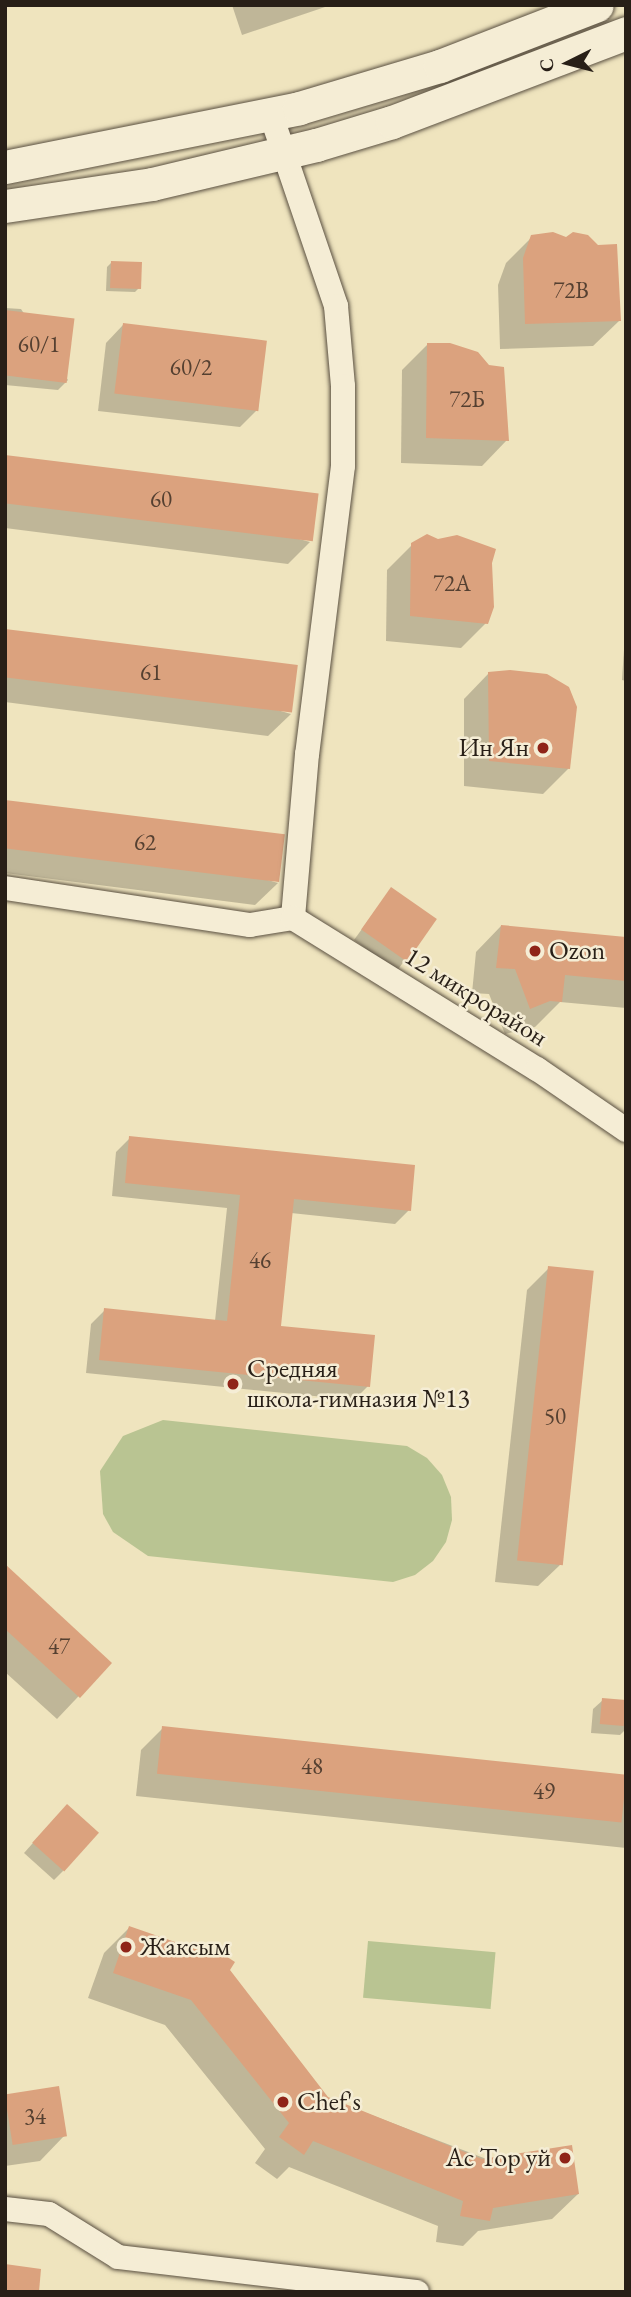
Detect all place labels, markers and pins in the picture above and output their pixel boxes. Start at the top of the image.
place label: Ин Ян [458,732,529,764]
marker: Ин Ян [535,740,551,756]
place label: Ozon [549,935,605,967]
marker: Ozon [527,943,543,959]
place label: Средняя школа-гимназия №13 [247,1353,470,1414]
marker: Средняя школа-гимназия №13 [225,1376,241,1392]
place label: Жаксым [140,1931,230,1963]
marker: Жаксым [118,1939,134,1955]
place label: Chef's [297,2086,361,2118]
marker: Chef's [275,2094,291,2110]
place label: Ас Тор уй [446,2142,551,2174]
marker: Ас Тор уй [557,2150,573,2166]

